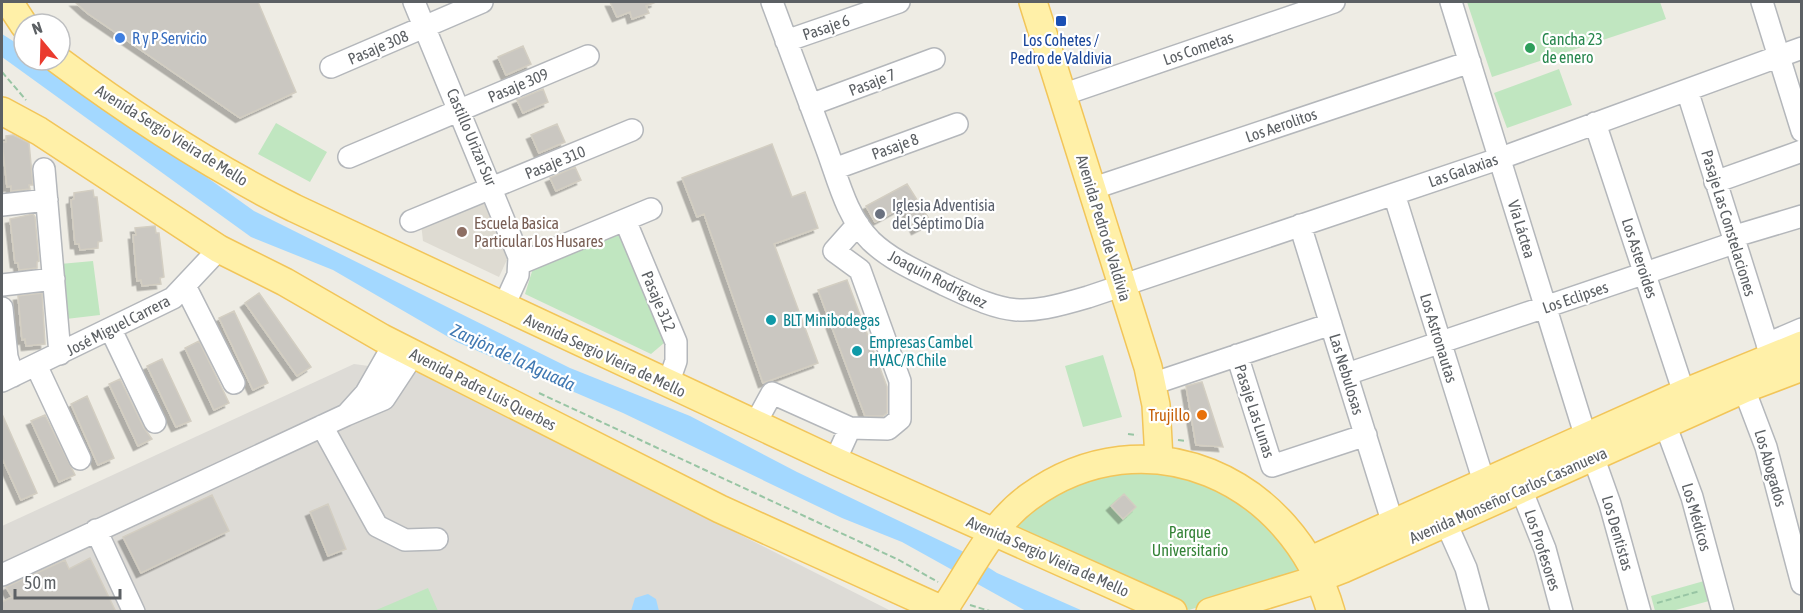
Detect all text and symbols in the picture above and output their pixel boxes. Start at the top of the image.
street label: Pasaje 6 [800,11,852,44]
north arrow [12,12,72,72]
marker: Los Cohetes / Pedro de Valdivia [1054,14,1068,28]
text: N [30,18,45,38]
street label: Pasaje 308 [345,26,411,69]
street label: Los Cometas [1161,28,1236,68]
place label: R y P Servicio [132,29,207,48]
place label: Cancha 23 de enero [1542,30,1603,66]
marker: R y P Servicio [113,31,127,45]
place label: Los Cohetes / Pedro de Valdivia [1010,31,1112,67]
marker: Cancha 23 de enero [1523,41,1537,55]
street label: Pasaje 309 [485,64,551,107]
street label: Pasaje 7 [846,65,898,100]
street label: Avenida Sergio Vieira de Mello [92,81,251,190]
street label: Castillo Urizar Sur [443,86,501,189]
street label: Los Aerolitos [1243,104,1319,146]
street label: Pasaje 8 [869,129,921,164]
street label: Pasaje 310 [522,142,588,183]
street label: Pasaje Las Constelaciones [1697,148,1760,299]
street label: Las Galaxias [1426,150,1500,190]
street label: Avenida Pedro de Valdivia [1073,153,1135,303]
place label: Iglesia Adventisia del Séptimo Día [892,196,995,233]
street label: Vía Láctea [1505,198,1539,260]
marker: Iglesia Adventisia del Séptimo Día [873,207,887,221]
place label: Escuela Basica Particular Los Husares [474,214,604,250]
street label: Los Asteroides [1619,216,1662,301]
marker: Escuela Basica Particular Los Husares [455,225,469,239]
street label: Joaquín Rodríguez [885,246,990,313]
street label: Pasaje 312 [637,268,680,334]
street label: Los Eclipses [1540,277,1611,318]
street label: José Miguel Carrera [63,291,173,360]
street label: Los Astronautas [1417,291,1461,385]
street label: Avenida Sergio Vieira de Mello [521,310,689,401]
place label: BLT Minibodegas [783,311,880,330]
marker: BLT Minibodegas [764,313,778,327]
water label: Zanjón de la Aguada [447,319,579,395]
street label: Las Nebulosas [1326,331,1368,417]
place label: Empresas Cambel HVAC/R Chile [869,333,974,369]
street label: Avenida Padre Luis Querbes [407,344,560,434]
marker: Empresas Cambel HVAC/R Chile [850,344,864,358]
street label: Pasaje Las Lunas [1230,362,1279,461]
place label: Trujillo [1148,406,1190,425]
marker: Trujillo [1195,408,1209,422]
street label: Los Abogados [1750,427,1791,509]
street label: Avenida Monseñor Carlos Casanueva [1406,443,1610,547]
street label: Los Médicos [1679,481,1715,553]
street label: Los Dentistas [1599,493,1637,573]
street label: Los Profesores [1521,507,1565,593]
street label: Avenida Sergio Vieira de Mello [964,512,1132,601]
park label: Parque Universitario [1152,523,1228,559]
scale bar [15,562,120,600]
text: 50 m [24,572,56,593]

